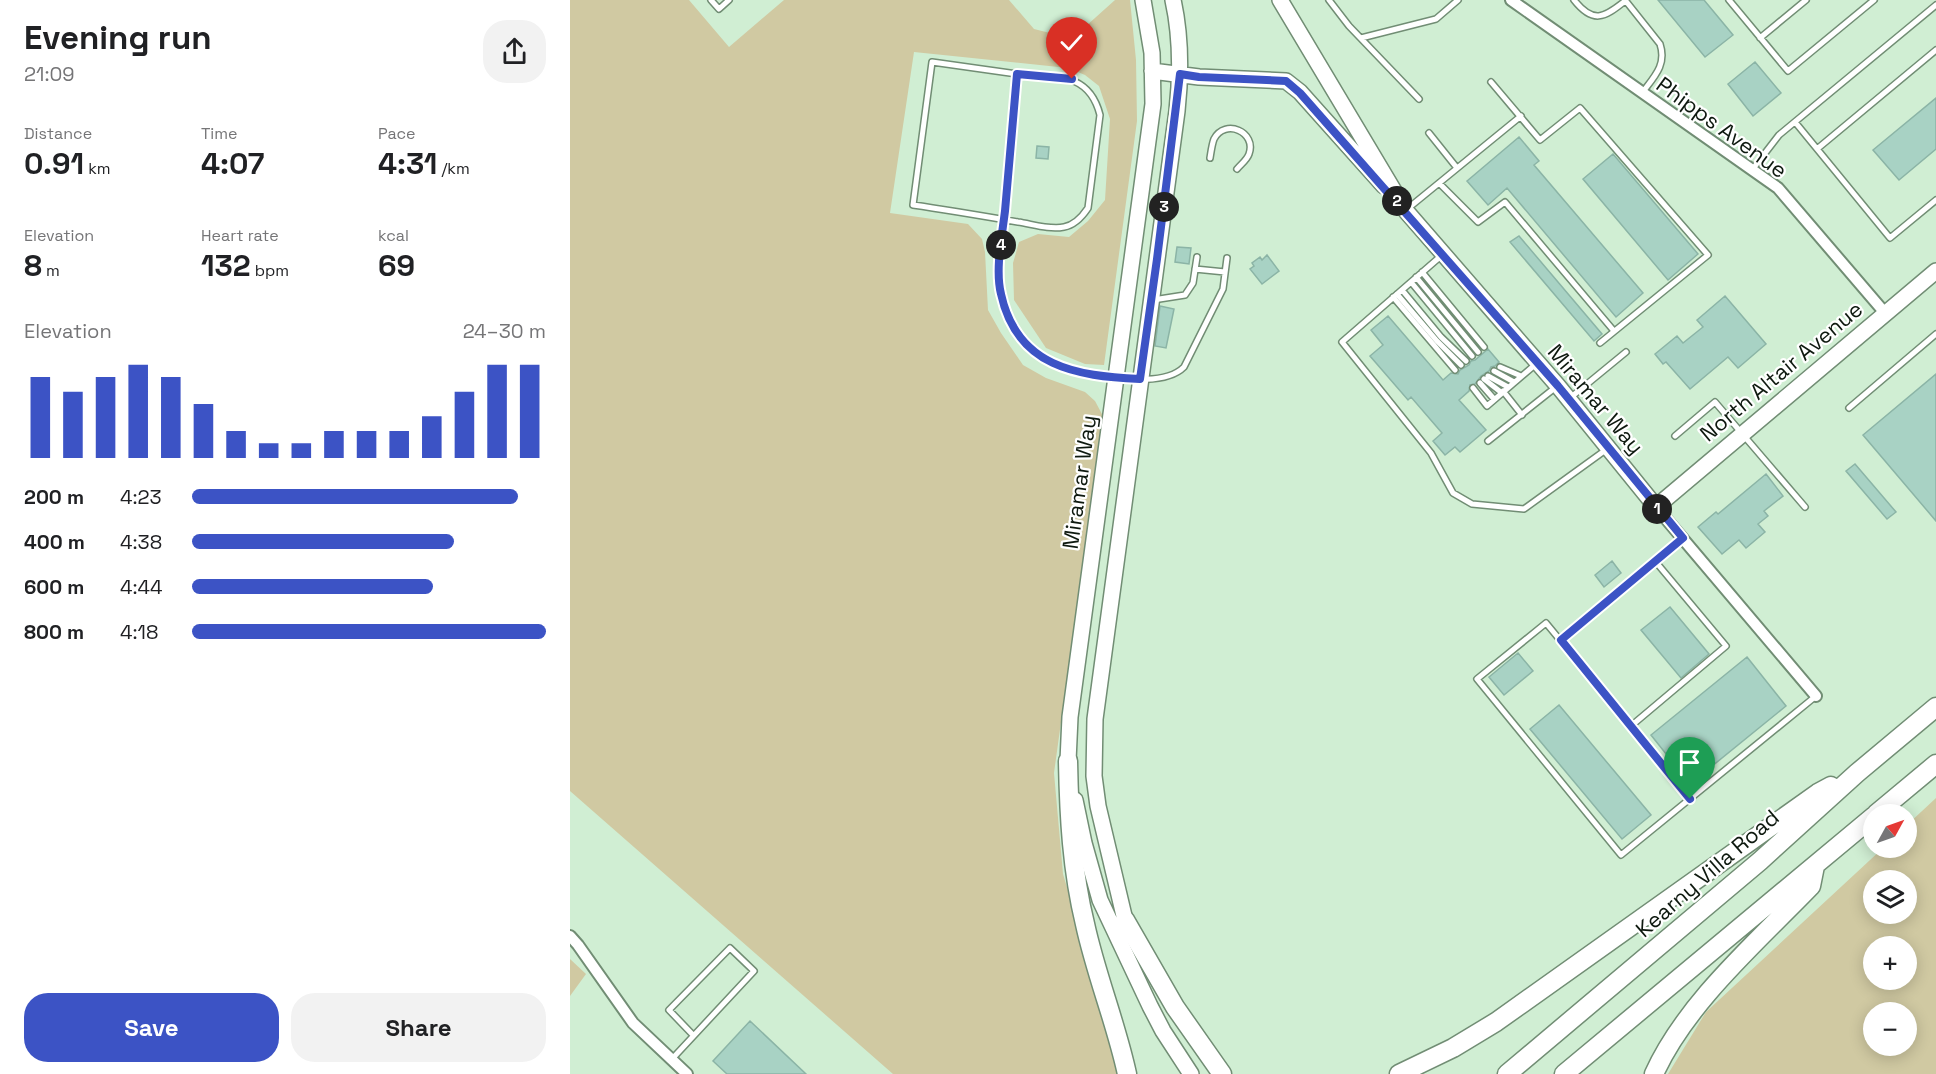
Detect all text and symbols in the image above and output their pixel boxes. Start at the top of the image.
text: Evening run [24,17,212,59]
pin [1046,17,1097,79]
button: share [483,20,546,83]
icon: check [1055,26,1088,59]
text: 21:09 [24,61,75,87]
street label: Phipps Avenue [1651,70,1793,184]
text: Distance [24,123,92,144]
text: Time [201,123,237,144]
text: Pace [378,123,415,144]
text: 0.91 [24,144,84,183]
text: 4:07 [201,144,264,183]
text: 4:31 [378,144,437,183]
text: km [84,158,111,179]
text: /km [437,158,470,179]
pin: 2 [1382,186,1412,216]
text: 2 [1392,190,1402,211]
pin: 3 [1149,192,1179,222]
text: 3 [1159,196,1169,217]
text: Elevation [24,225,94,246]
text: Heart rate [201,225,279,246]
text: kcal [378,225,409,246]
pin: 4 [986,230,1016,260]
text: 4 [996,234,1006,255]
text: 8 [24,246,42,285]
text: 132 [201,246,251,285]
text: 69 [378,246,415,285]
text: m [42,260,60,281]
text: bpm [251,260,289,281]
street label: North Altair Avenue [1694,295,1868,447]
text: Elevation [24,318,112,344]
text: 24–30 m [463,318,546,344]
street label: Miramar Way [1542,338,1650,460]
street label: Miramar Way [1056,413,1102,551]
text: 200 m [24,484,84,510]
text: 4:23 [120,484,162,510]
pin: 1 [1642,494,1672,524]
text: 1 [1653,498,1661,519]
text: 400 m [24,529,85,555]
text: 4:38 [120,529,162,555]
text: 600 m [24,574,84,600]
text: 4:44 [120,574,163,600]
text: 800 m [24,619,84,645]
text: 4:18 [120,619,158,645]
pin [1664,737,1715,799]
icon: arrive [1673,746,1706,779]
street label: Kearny Villa Road [1629,803,1785,943]
north arrow [1863,804,1917,858]
map controls [1863,804,1917,1056]
button: layers [1863,870,1917,924]
button: + [1863,936,1917,990]
button: Save [24,993,279,1062]
button: Share [291,993,546,1062]
button: − [1863,1002,1917,1056]

